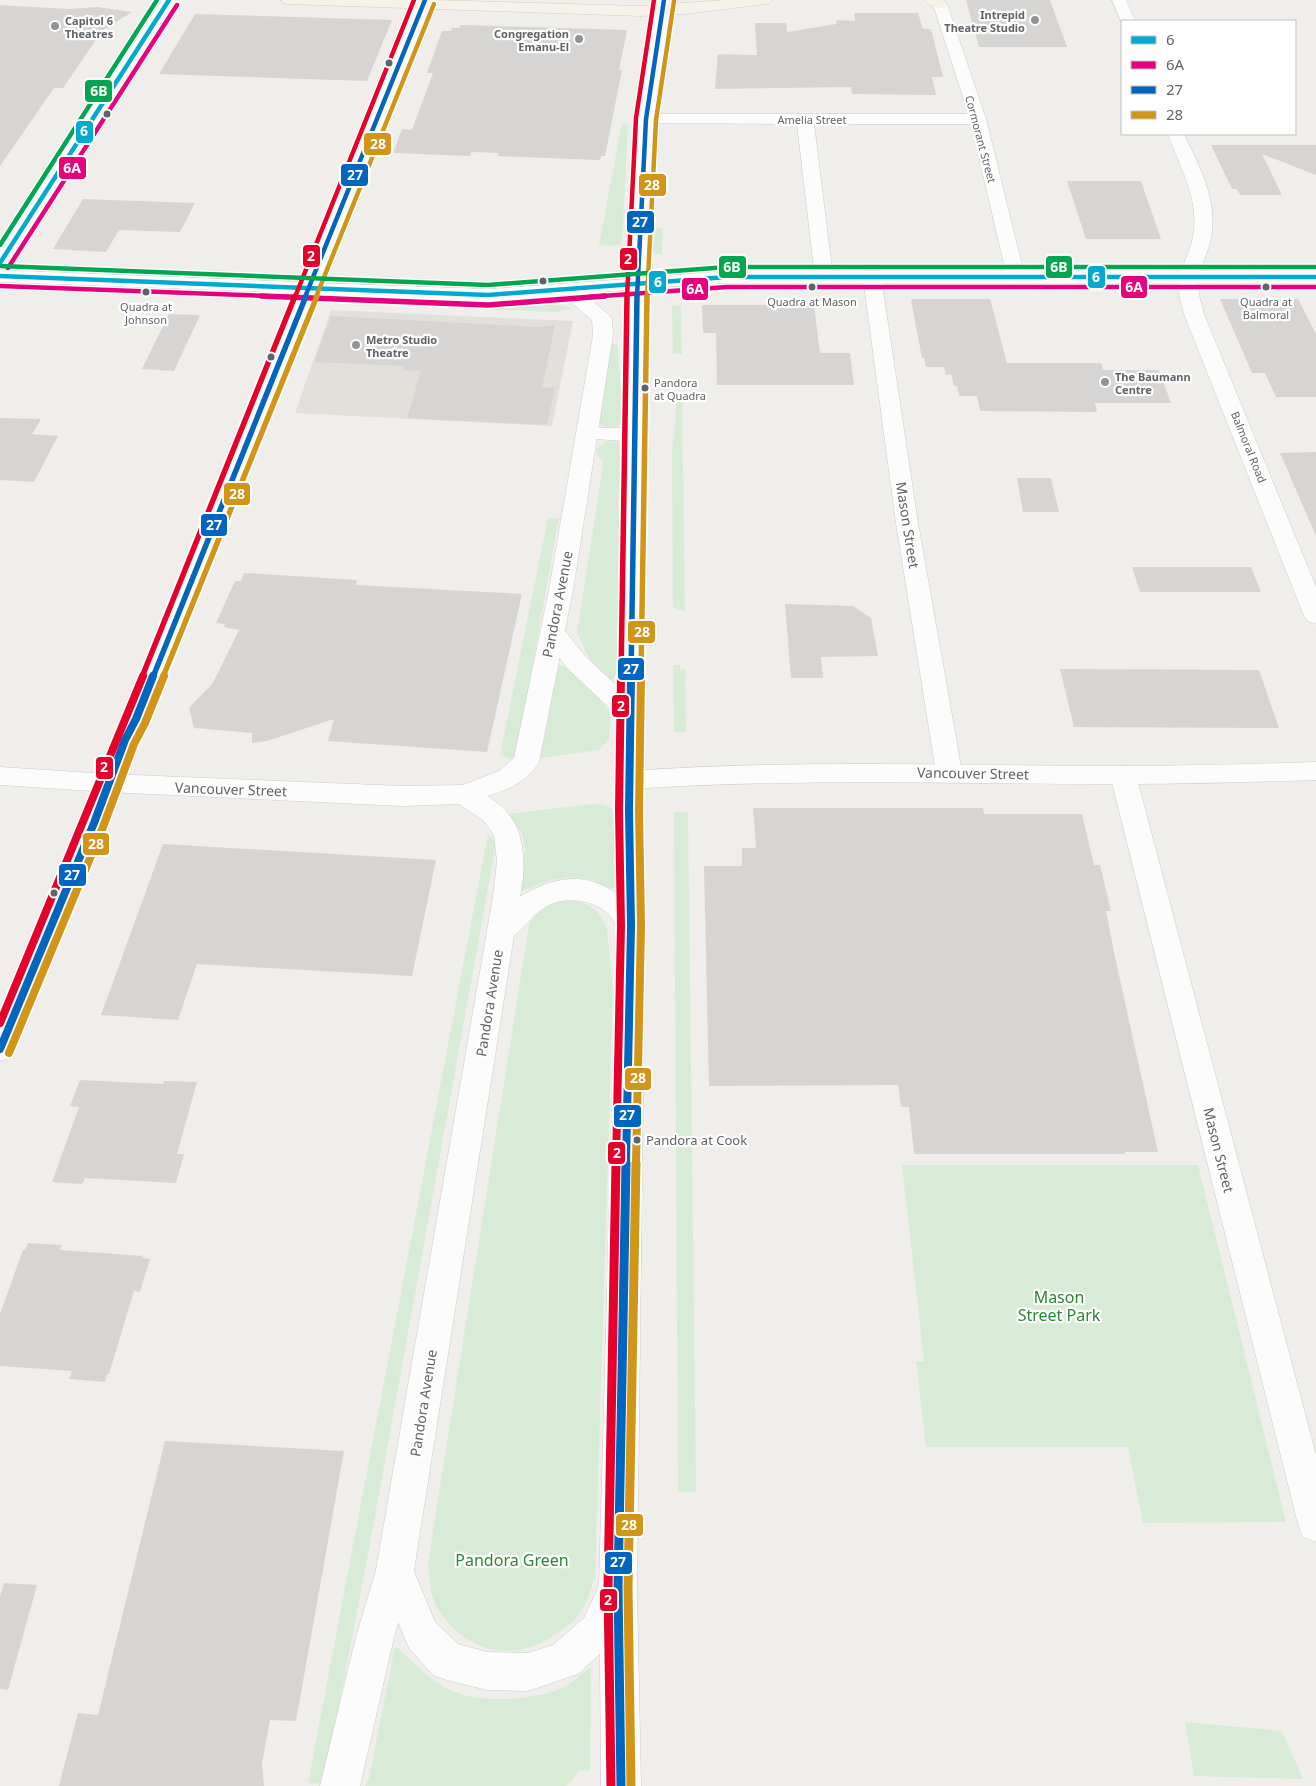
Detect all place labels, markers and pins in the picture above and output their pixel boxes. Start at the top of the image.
place label: Intrepid Theatre Studio [944,7,1025,35]
place label: Capitol 6 Theatres [65,13,114,41]
marker: Intrepid Theatre Studio [1029,14,1041,26]
marker: Capitol 6 Theatres [49,20,61,32]
place label: Congregation Emanu-El [494,26,569,54]
marker: Congregation Emanu-El [573,33,585,45]
unlabelled marker [384,58,394,68]
unlabelled marker [102,109,112,119]
unlabelled marker [538,276,548,286]
marker: Quadra at Mason [807,282,817,292]
marker: Quadra at Balmoral [1261,282,1271,292]
marker: Quadra at Johnson [141,287,151,297]
place label: Quadra at Mason [767,294,857,309]
place label: Quadra at Balmoral [1240,294,1292,322]
place label: Quadra at Johnson [120,299,172,327]
place label: Metro Studio Theatre [366,332,437,360]
marker: Metro Studio Theatre [350,339,362,351]
unlabelled marker [266,352,276,362]
place label: The Baumann Centre [1115,369,1191,397]
place label: Pandora at Quadra [654,375,706,403]
marker: The Baumann Centre [1099,376,1111,388]
marker: Pandora at Quadra [640,383,650,393]
unlabelled marker [49,888,59,898]
place label: Pandora at Cook [646,1131,747,1149]
marker: Pandora at Cook [632,1135,642,1145]

